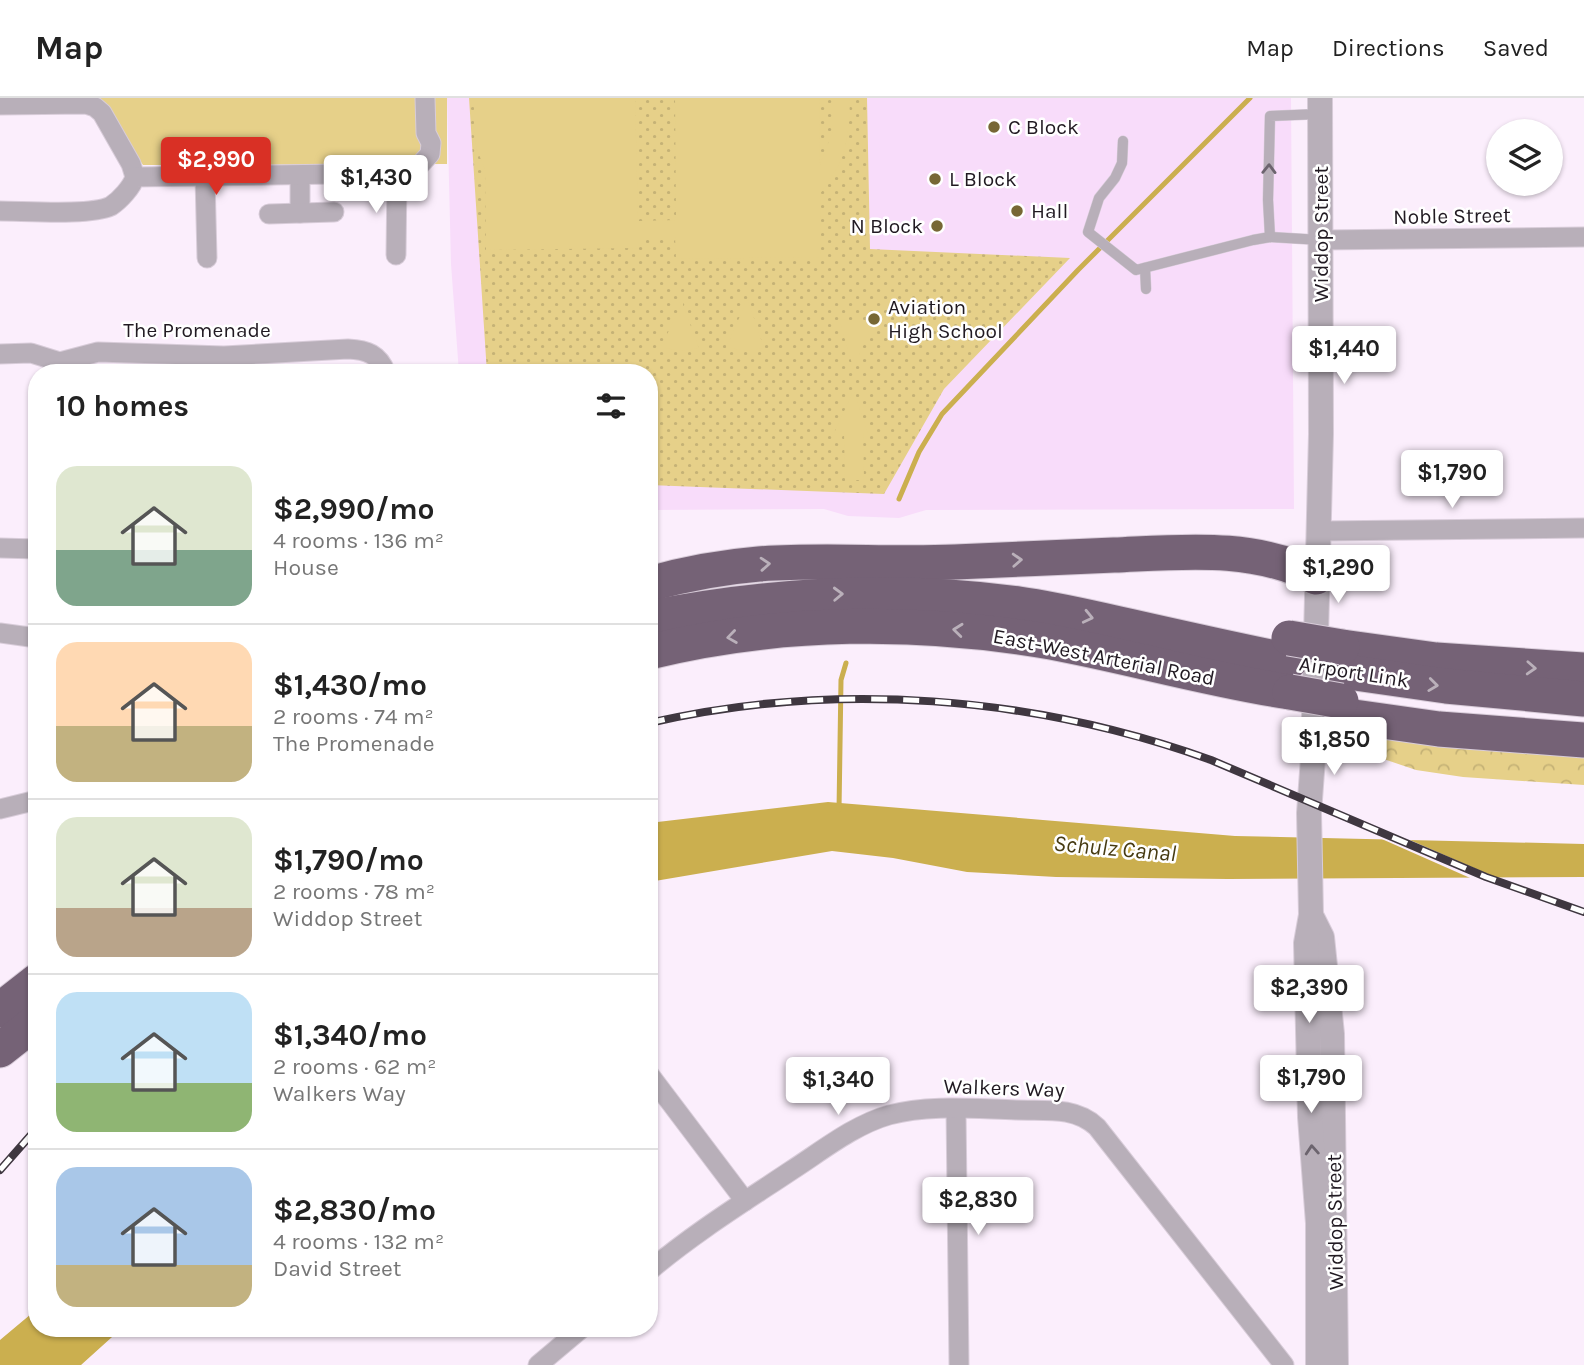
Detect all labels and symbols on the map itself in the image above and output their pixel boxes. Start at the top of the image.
place label: C Block [1008,115,1079,139]
marker: C Block [986,119,1002,135]
pin: $2,990 [159,138,273,197]
pin: $1,430 [319,156,433,215]
one-way arrow [1261,164,1277,174]
street label: Widdop Street [1309,166,1333,302]
place label: L Block [949,167,1017,191]
marker: L Block [927,171,943,187]
place label: Hall [1031,199,1068,223]
marker: Hall [1009,203,1025,219]
street label: Noble Street [1393,203,1511,229]
place label: N Block [851,214,923,238]
marker: N Block [929,218,945,234]
place label: Aviation High School [888,295,1003,343]
marker: Aviation High School [866,311,882,327]
street label: The Promenade [123,318,271,342]
pin: $1,440 [1287,327,1401,386]
pin: $1,790 [1395,450,1509,510]
pin: $1,290 [1281,546,1395,605]
one-way arrow [1011,552,1022,567]
one-way arrow [760,557,771,572]
one-way arrow [833,587,844,602]
one-way arrow [1082,609,1094,623]
one-way arrow [953,623,964,638]
street label: East-West Arterial Road [991,624,1217,690]
one-way arrow [726,629,738,644]
street label: Airport Link [1297,651,1411,693]
one-way arrow [1526,660,1537,675]
one-way arrow [1427,677,1439,692]
pin: $1,850 [1277,718,1391,777]
water label: Schulz Canal [1053,830,1178,867]
pin: $2,390 [1252,965,1366,1025]
pin: $1,790 [1254,1056,1368,1115]
pin: $1,340 [781,1058,895,1117]
street label: Walkers Way [943,1074,1065,1102]
one-way arrow [1305,1145,1320,1156]
street label: Widdop Street [1322,1154,1348,1290]
pin: $2,830 [921,1178,1035,1237]

